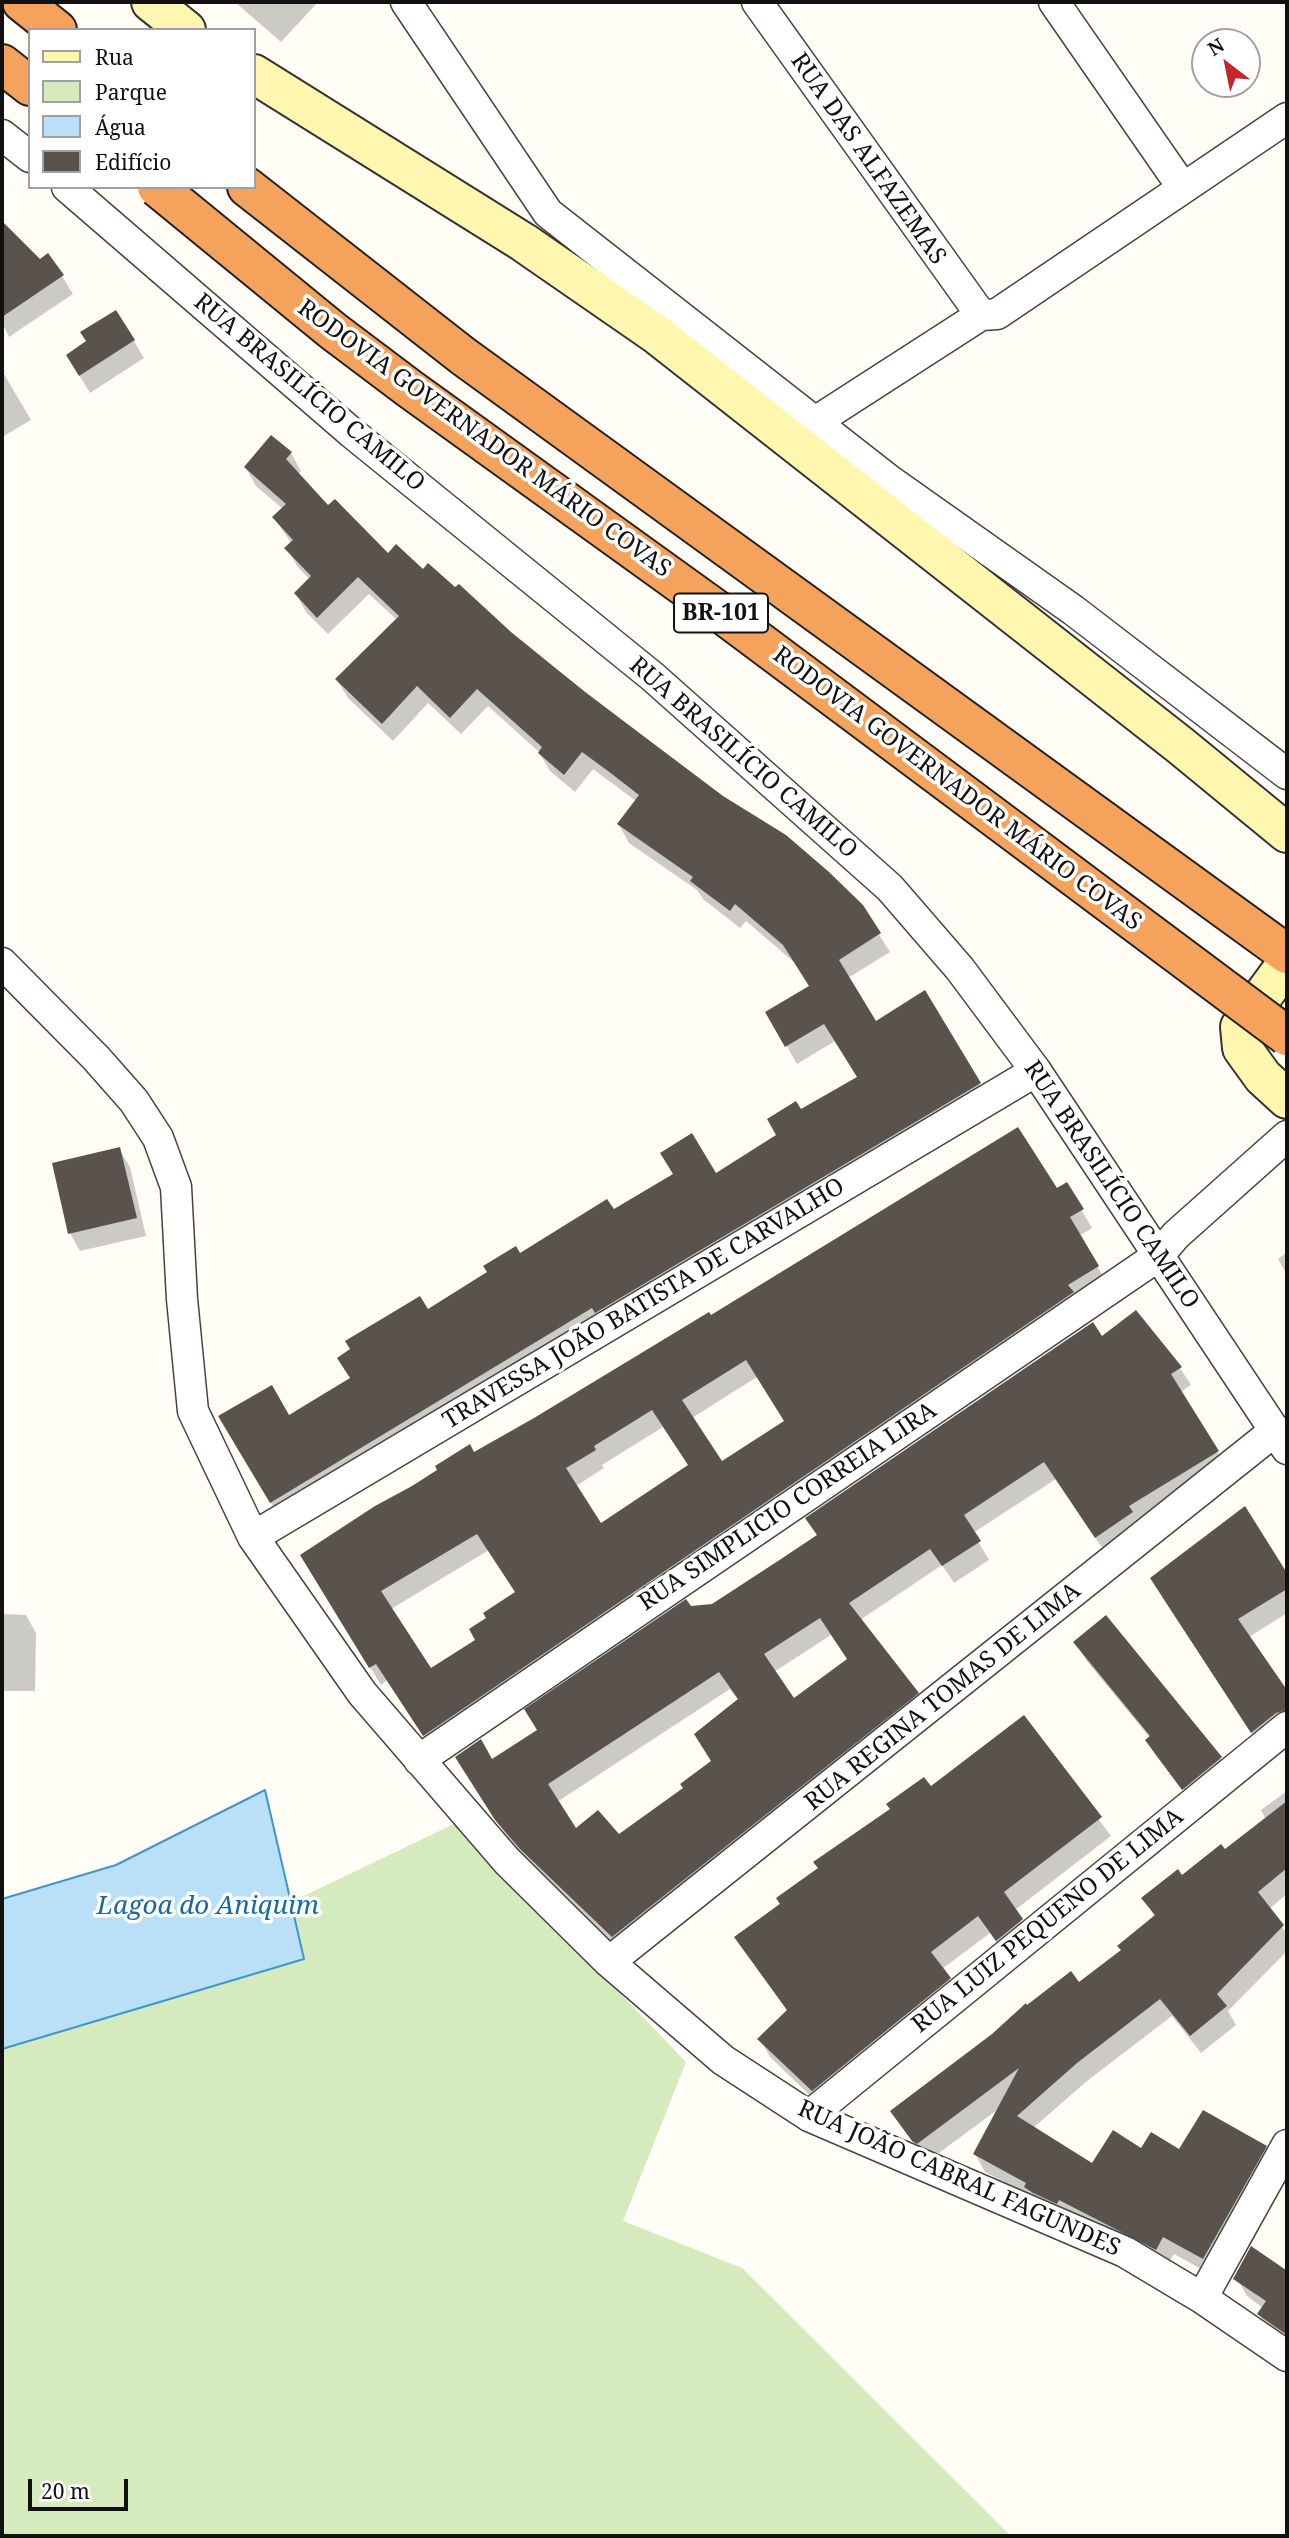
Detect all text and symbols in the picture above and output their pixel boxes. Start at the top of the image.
legend [28,28,256,189]
north arrow [1191,28,1261,98]
text: N [1203,32,1229,62]
text: Rua [95,43,134,71]
street label: RUA DAS ALFAZEMAS [784,48,952,270]
text: Parque [95,78,167,106]
text: Água [95,113,146,141]
text: Edifício [95,148,171,176]
street label: RUA BRASILÍCIO CAMILO [188,288,430,498]
street label: RODOVIA GOVERNADOR MÁRIO COVAS [292,294,676,584]
road number: BR-101 [674,594,768,632]
street label: RODOVIA GOVERNADOR MÁRIO COVAS [767,641,1147,937]
street label: RUA BRASILÍCIO CAMILO [623,651,863,865]
street label: RUA BRASILÍCIO CAMILO [1017,1056,1205,1314]
street label: TRAVESSA JOÃO BATISTA DE CARVALHO [438,1172,850,1436]
street label: RUA SIMPLICIO CORREIA LIRA [634,1396,942,1618]
street label: RUA REGINA TOMAS DE LIMA [799,1577,1087,1817]
street label: RUA LUIZ PEQUENO DE LIMA [907,1803,1189,2039]
water label: Lagoa do Aniquim [97,1891,319,1923]
street label: RUA JOÃO CABRAL FAGUNDES [793,2095,1125,2263]
scale bar [32,2464,131,2508]
text: 20 m [41,2477,90,2505]

